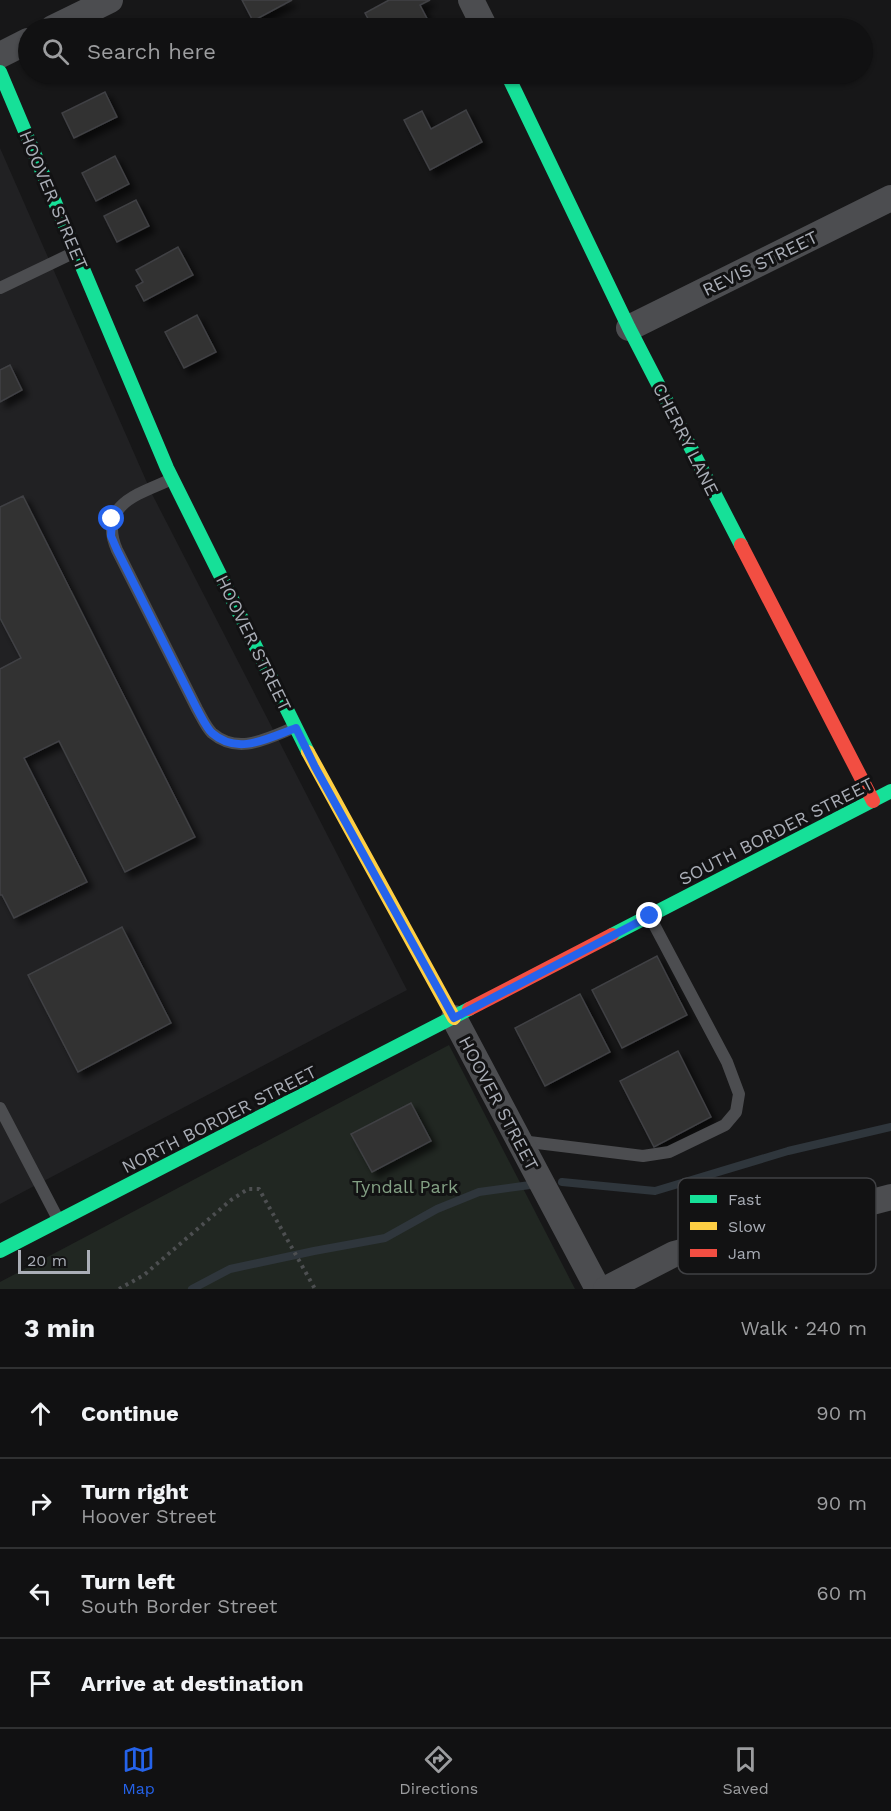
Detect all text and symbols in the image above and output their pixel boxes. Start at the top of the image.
search box [18,18,873,84]
icon: search [39,35,72,68]
text: Search here [87,39,216,64]
street label: HOOVER STREET [15,127,93,273]
street label: REVIS STREET [699,226,821,300]
street label: CHERRY LANE [649,379,723,499]
route start [98,505,124,531]
street label: HOOVER STREET [212,572,296,715]
street label: SOUTH BORDER STREET [675,773,877,889]
route end [636,902,662,928]
street label: HOOVER STREET [455,1032,543,1174]
street label: NORTH BORDER STREET [118,1061,320,1177]
park label: Tyndall Park [352,1176,458,1197]
legend [678,1178,876,1274]
text: Fast [728,1190,761,1209]
text: Slow [728,1217,766,1236]
text: Jam [728,1244,761,1263]
scale bar [18,1247,90,1274]
text: 20 m [27,1251,67,1270]
text: 3 min [24,1313,95,1343]
text: Walk · 240 m [740,1316,867,1340]
icon: ahead [24,1397,57,1430]
text: Continue [81,1401,179,1426]
text: 90 m [816,1401,867,1425]
text: Turn right [81,1479,188,1504]
icon: right [24,1487,57,1520]
text: 90 m [816,1491,867,1515]
text: Hoover Street [81,1504,216,1528]
text: Turn left [81,1569,175,1594]
icon: left [24,1577,57,1610]
text: 60 m [817,1581,867,1605]
text: South Border Street [81,1594,277,1618]
icon: arrive [24,1667,57,1700]
text: Arrive at destination [81,1671,304,1696]
tab: Map [122,1743,155,1798]
tab: Directions [399,1743,478,1798]
tab: Saved [722,1743,769,1798]

